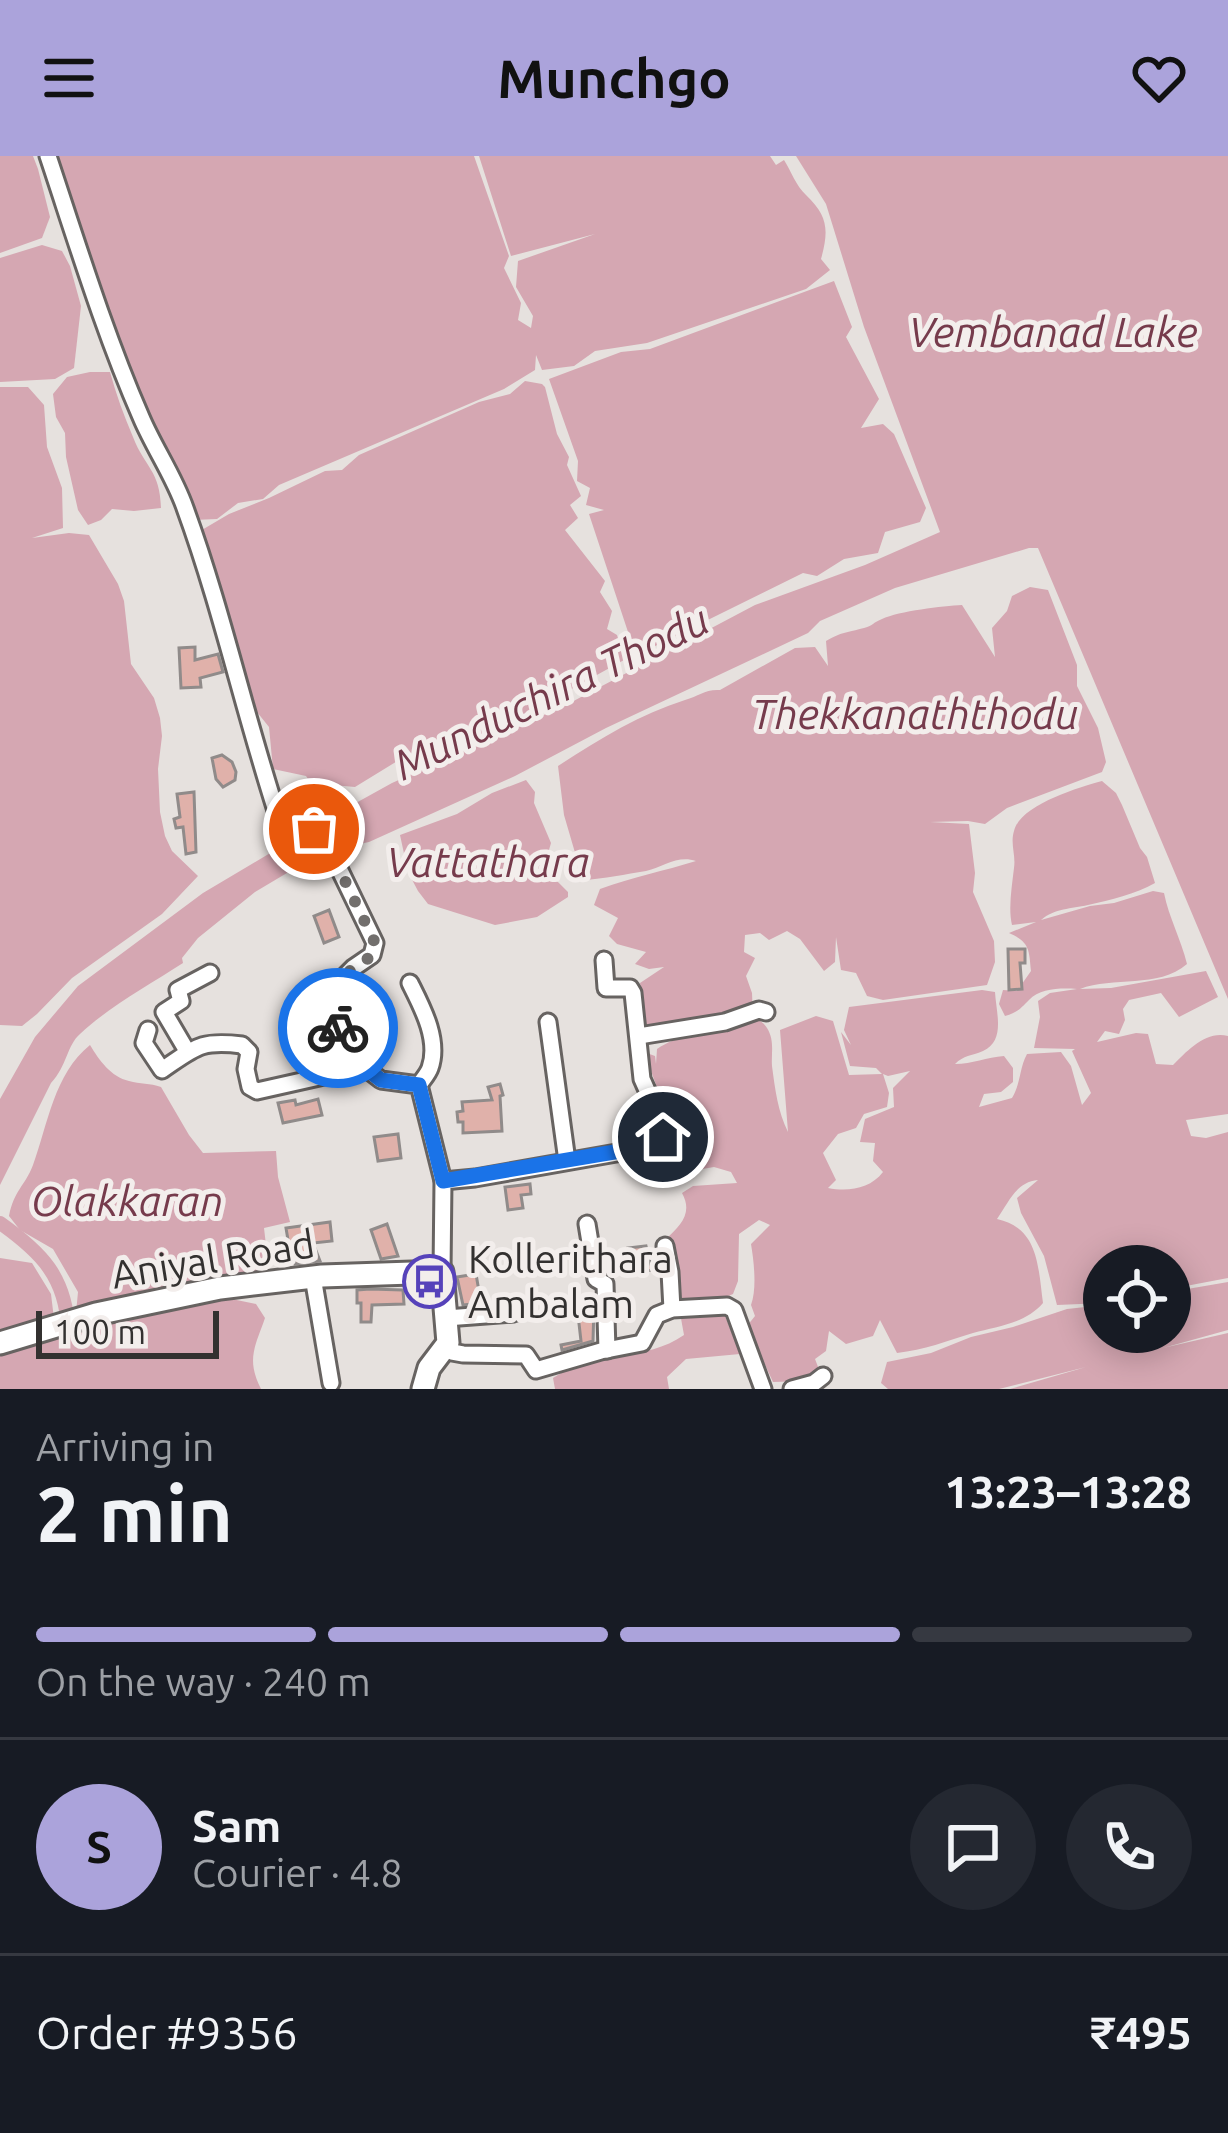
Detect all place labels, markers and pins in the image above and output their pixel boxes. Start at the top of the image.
pin [263,778,365,880]
pin [612,1086,714,1188]
place label: Kollerithara Ambalam [468,1237,673,1325]
bus stop icon: Kollerithara Ambalam [401,1253,457,1309]

